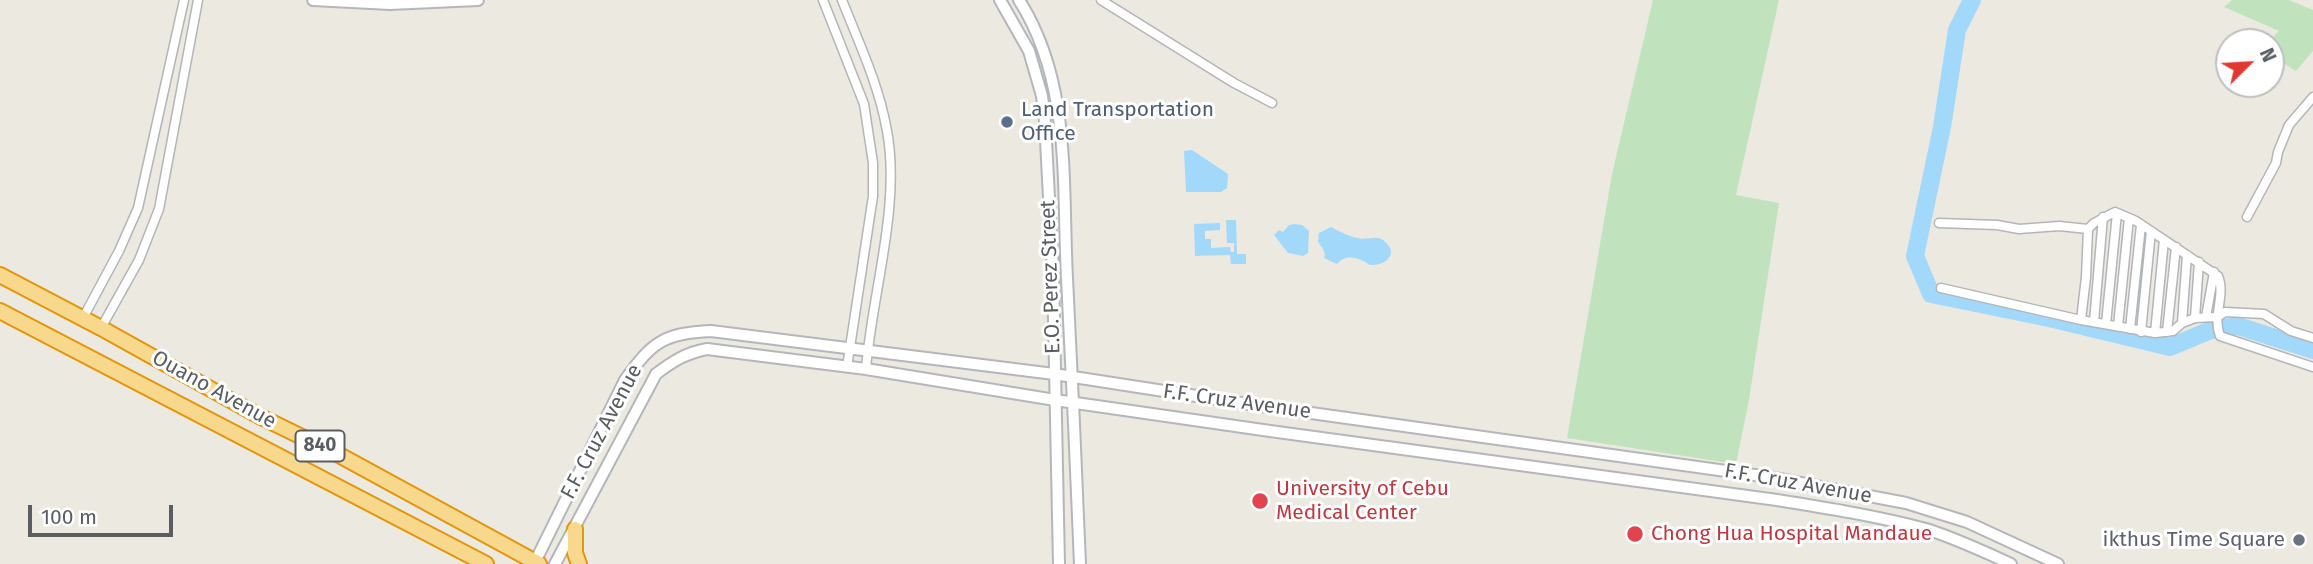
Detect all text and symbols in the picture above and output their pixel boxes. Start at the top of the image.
north arrow [2215,28,2285,98]
text: N [2255,45,2281,65]
place label: Land Transportation Office [1021,97,1214,147]
marker: Land Transportation Office [999,114,1015,130]
street label: E.O. Perez Street [1036,200,1066,354]
street label: Ouano Avenue [148,346,280,434]
street label: F.F. Cruz Avenue [556,360,648,504]
street label: F.F. Cruz Avenue [1161,379,1313,425]
road number: 840 [296,430,344,462]
street label: F.F. Cruz Avenue [1722,459,1874,509]
place label: University of Cebu Medical Center [1276,476,1449,526]
scale bar [32,490,177,534]
marker: University of Cebu Medical Center [1250,491,1270,511]
text: 100 m [41,504,97,530]
place label: Chong Hua Hospital Mandaue [1651,521,1932,547]
marker: Chong Hua Hospital Mandaue [1625,524,1645,544]
place label: ikthus Time Square [2102,527,2285,553]
marker: ikthus Time Square [2291,532,2307,548]

